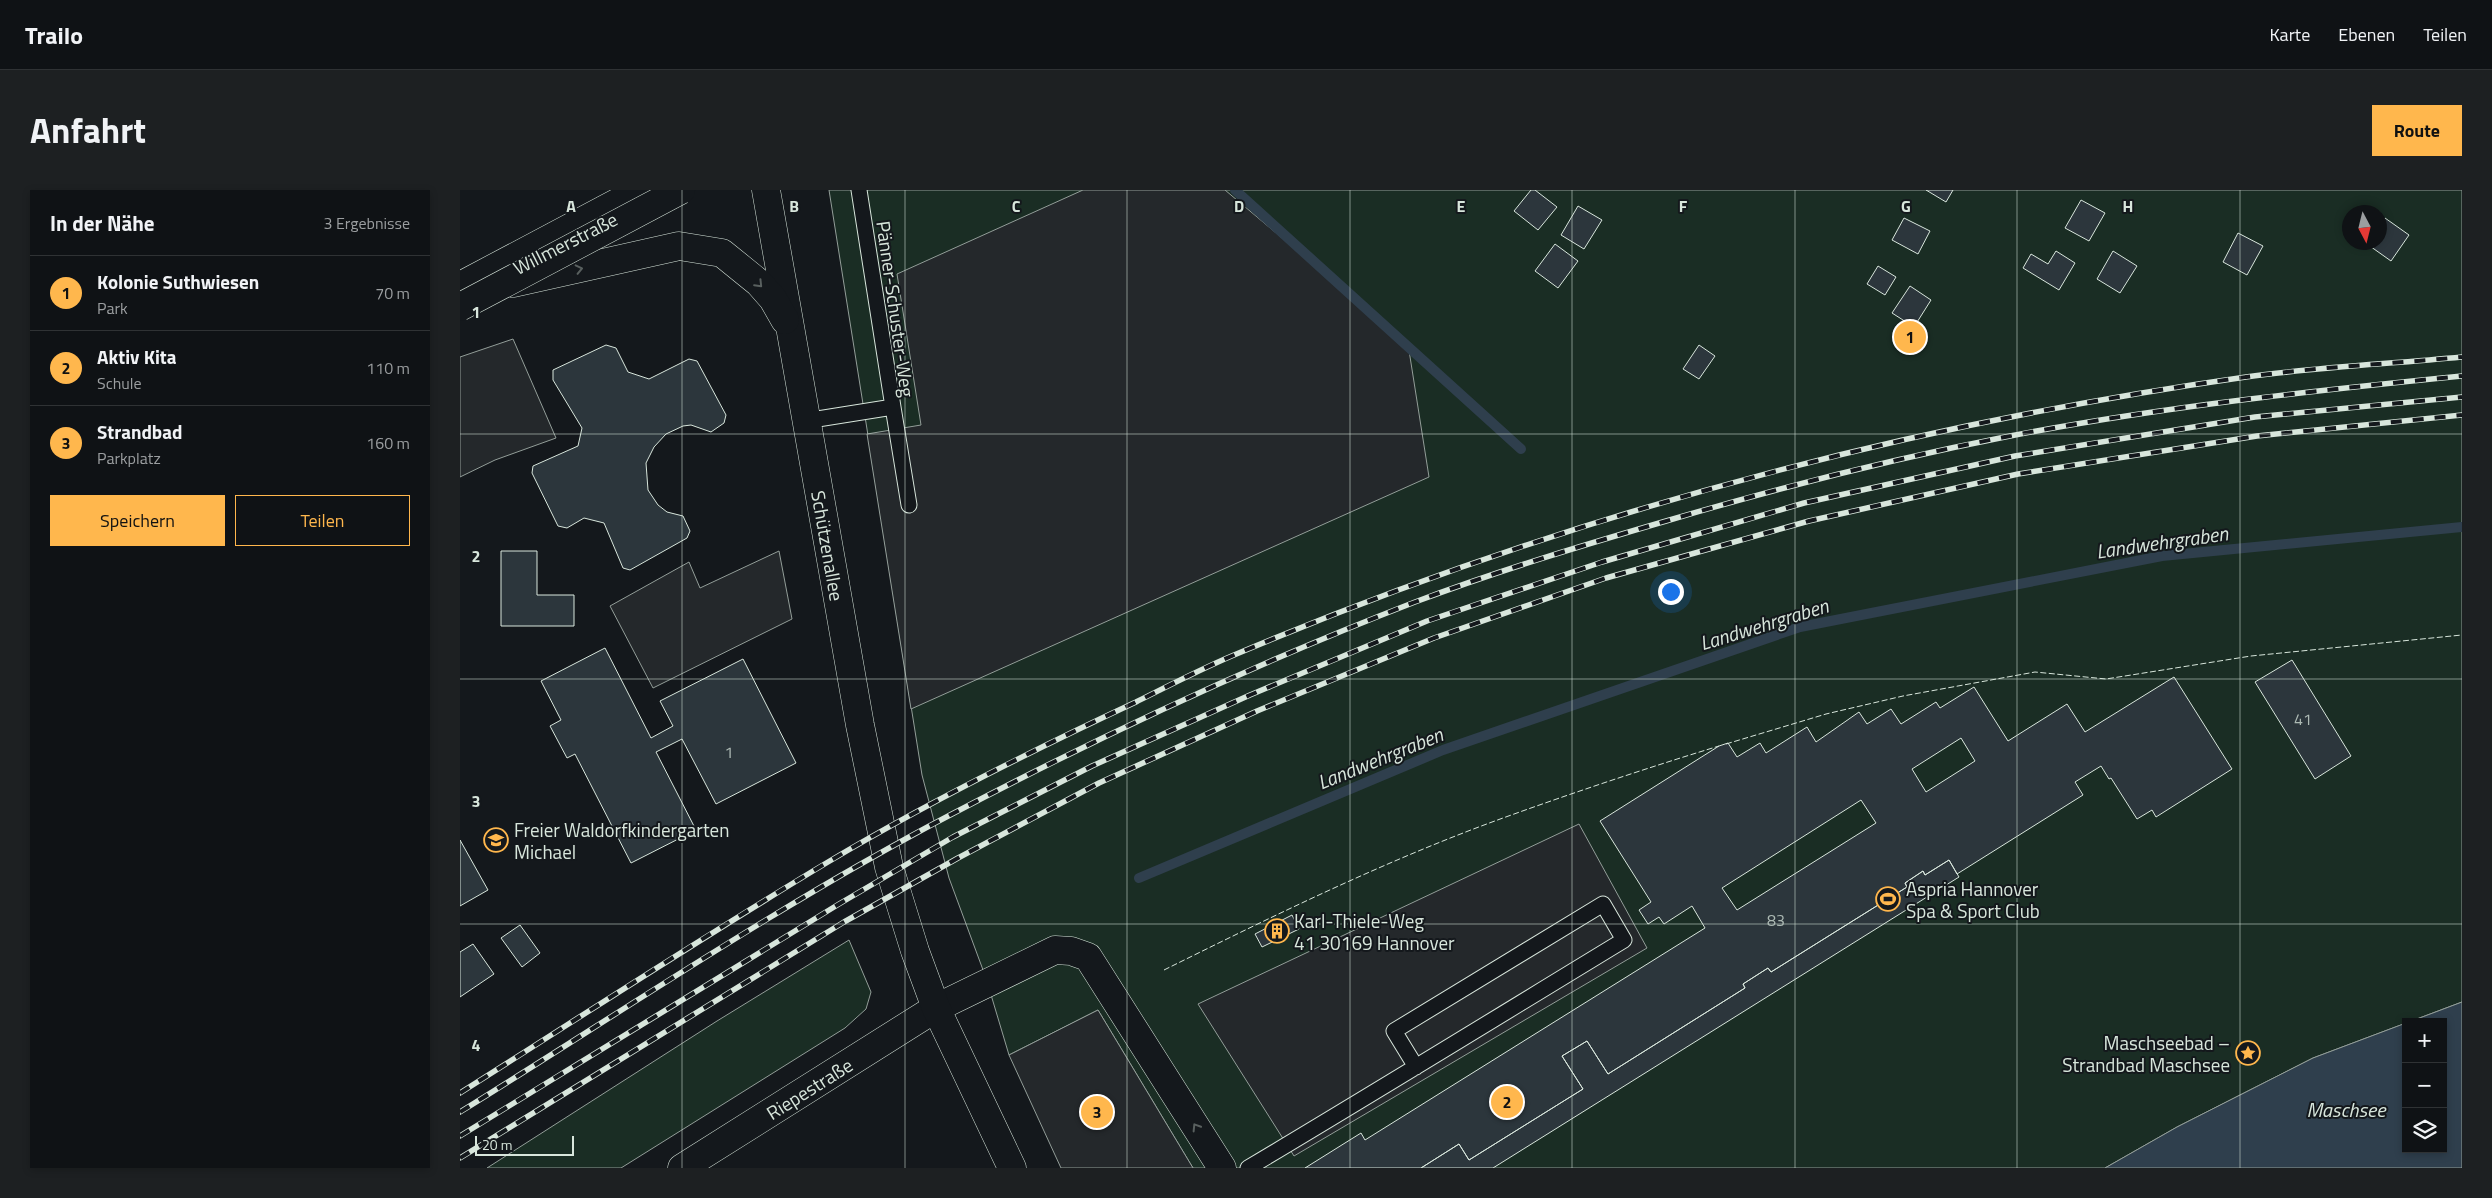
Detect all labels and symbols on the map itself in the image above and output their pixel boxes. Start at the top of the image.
text: A [566,194,576,218]
text: B [789,194,799,218]
text: C [1012,194,1021,218]
text: D [1234,194,1244,218]
text: E [1457,194,1466,218]
text: F [1679,194,1688,218]
text: G [1901,194,1911,218]
text: H [2123,194,2133,218]
street label: Willmerstraße [508,204,622,282]
north arrow [2342,205,2387,250]
street label: Pänner-Schuster-Weg [869,219,923,399]
one-way arrow [574,264,583,275]
one-way arrow [754,278,763,287]
text: 1 [472,300,480,324]
pin: 1 [1894,318,1926,356]
street label: Schützenallee [805,488,852,603]
water label: Landwehrgraben [2094,517,2231,567]
text: 2 [472,544,480,568]
your location [1658,579,1684,605]
water label: Landwehrgraben [1696,589,1833,658]
house number: 41 [2294,707,2312,731]
water label: Landwehrgraben [1313,718,1448,797]
house number: 1 [725,740,733,764]
text: 3 [472,789,480,813]
place label: Freier Waldorfkindergarten Michael [514,815,729,866]
school or university icon: Freier Waldorfkindergarten Michael [483,827,509,853]
place label: Aspria Hannover Spa & Sport Club [1906,874,2040,925]
sports icon: Aspria Hannover Spa & Sport Club [1875,886,1901,912]
place label: Karl-Thiele-Weg 41 30169 Hannover [1294,906,1455,957]
house number: 83 [1767,908,1785,932]
building icon: Karl-Thiele-Weg 41 30169 Hannover [1264,918,1290,944]
place label: Maschseebad – Strandbad Maschsee [2062,1028,2230,1079]
text: 4 [472,1033,481,1057]
place icon: Maschseebad – Strandbad Maschsee [2235,1040,2261,1066]
street label: Riepestraße [760,1050,858,1126]
pin: 2 [1491,1083,1523,1121]
pin: 3 [1081,1093,1113,1131]
water label: Maschsee [2306,1094,2387,1125]
one-way arrow [1193,1123,1202,1132]
scale bar [475,1133,574,1156]

